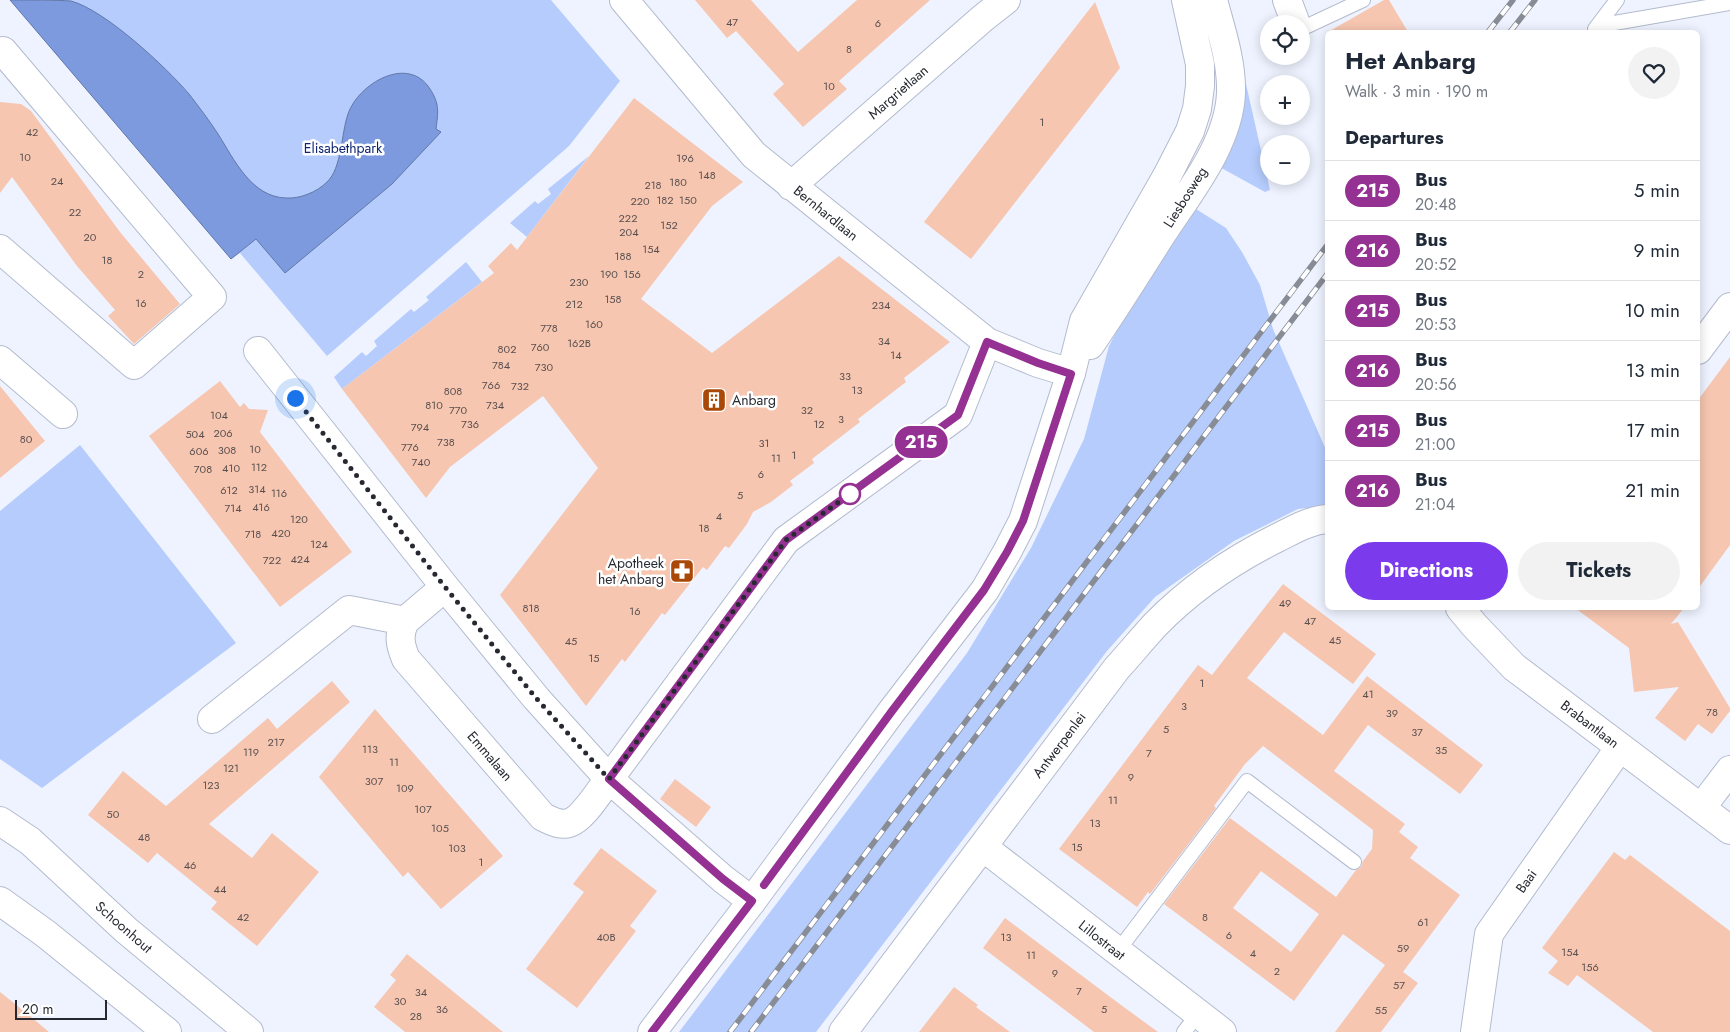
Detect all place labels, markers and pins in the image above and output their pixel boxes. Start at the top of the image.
building icon: Anbarg [701,387,727,413]
place label: Anbarg [732,390,776,410]
unlabelled marker [839,483,861,505]
place label: Apotheek het Anbarg [598,553,665,589]
pharmacy icon: Apotheek het Anbarg [669,558,695,584]

